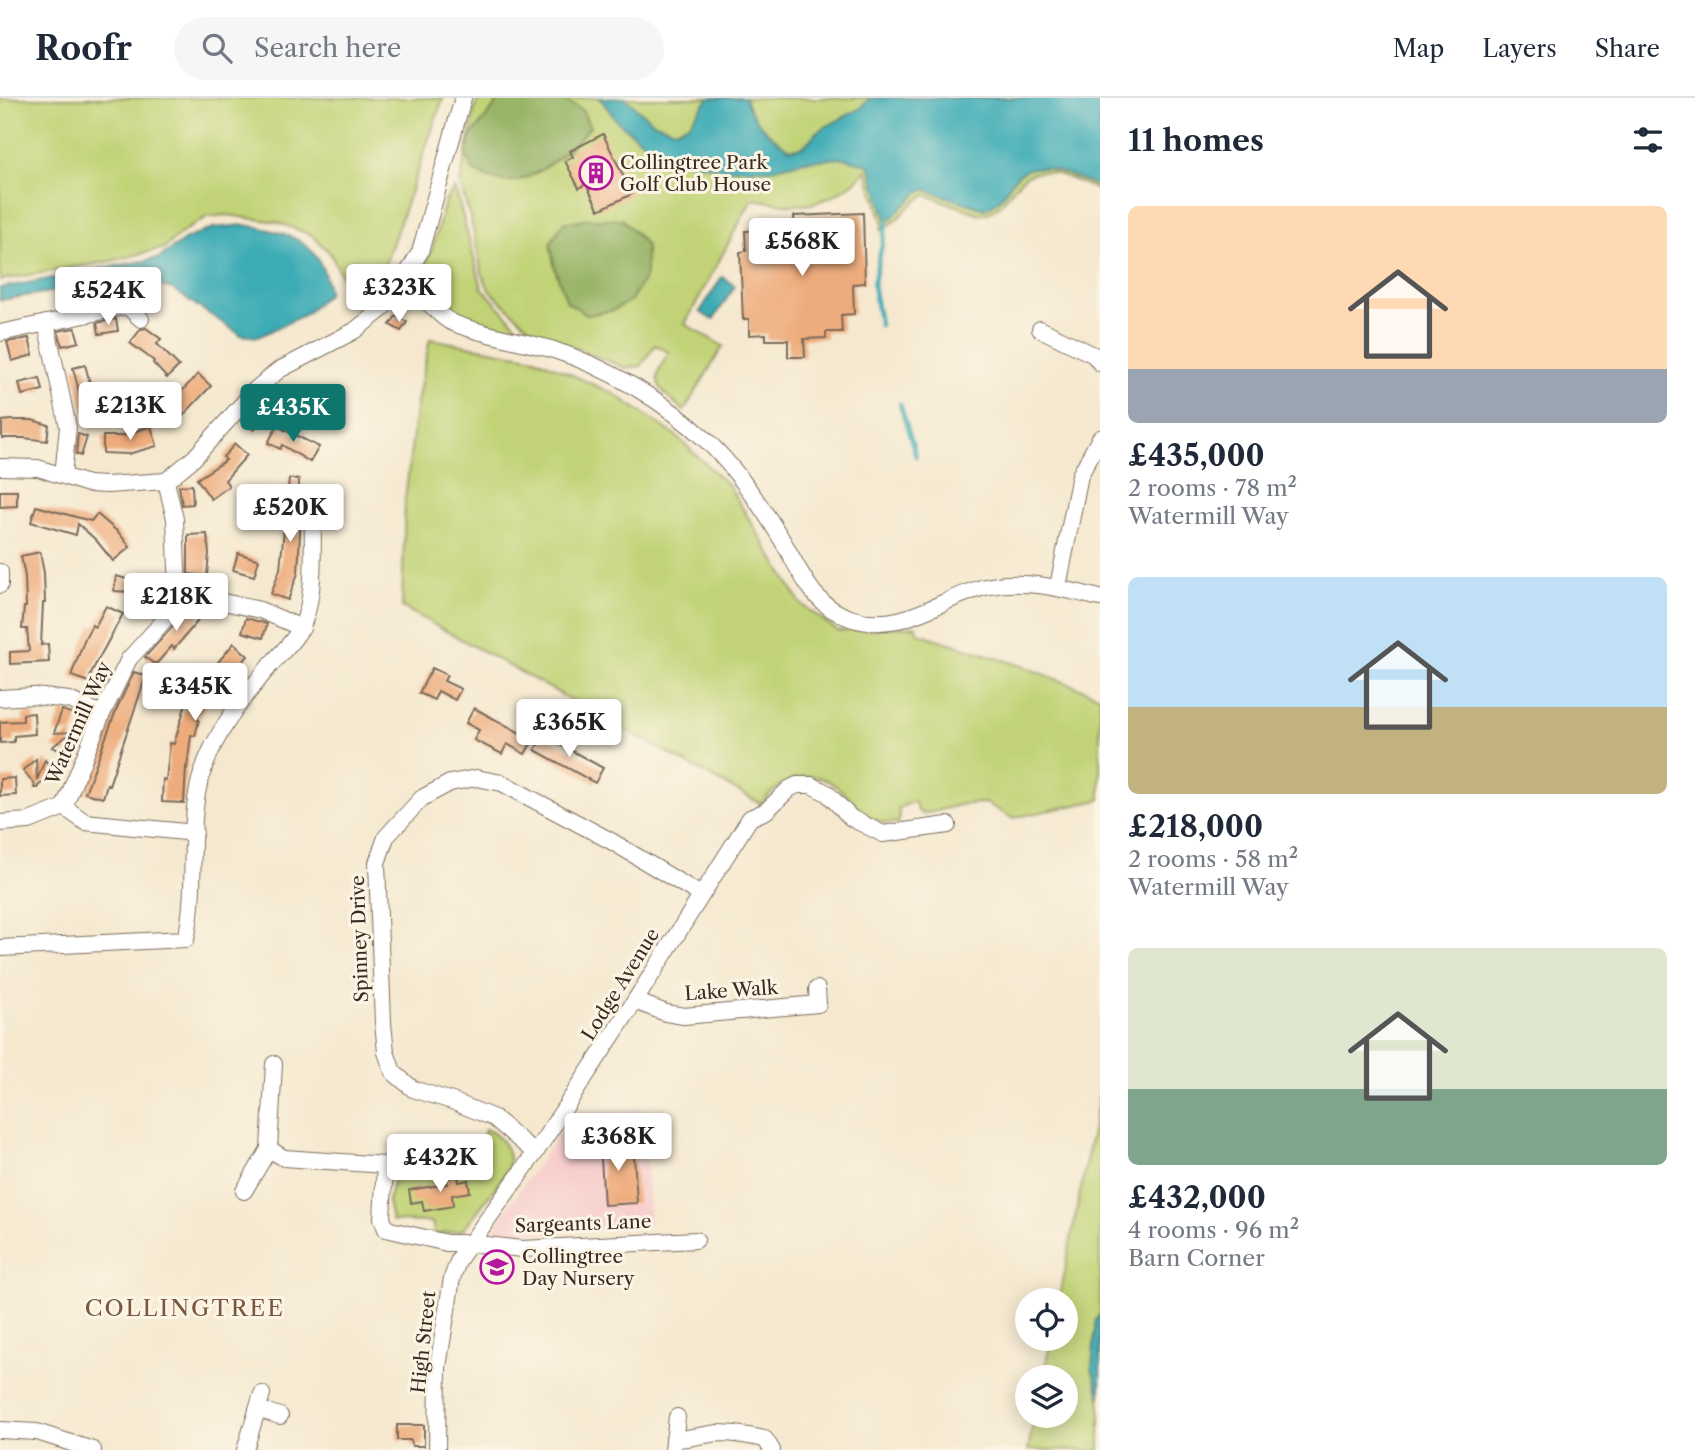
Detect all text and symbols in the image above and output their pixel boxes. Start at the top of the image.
search box [174,17,664,80]
text: Roofr [35,28,132,69]
icon: search [198,29,236,67]
text: Search here [254,32,401,64]
text: Map [1393,34,1444,63]
text: Layers [1482,34,1557,63]
text: Share [1595,34,1660,63]
icon: filters [1629,121,1667,159]
text: 11 homes [1128,122,1264,159]
place label: Collingtree Park Golf Club House [620,151,771,196]
building icon: Collingtree Park Golf Club House [577,154,615,192]
pin: £568K [753,218,851,278]
text: £568K [765,227,839,255]
icon: home [1335,251,1461,377]
pin: £323K [350,264,448,324]
pin: £524K [59,268,157,327]
text: £323K [362,273,436,301]
text: £524K [71,276,145,304]
pin: £213K [81,382,179,442]
pin: £435K [244,384,342,444]
text: £213K [95,391,165,419]
text: £435K [256,393,330,421]
text: £435,000 [1128,437,1265,474]
text: 2 rooms · 78 m² [1128,474,1297,502]
pin: £520K [241,484,339,544]
text: £520K [253,493,327,521]
text: Watermill Way [1128,502,1289,530]
pin: £218K [127,574,225,633]
text: £218K [140,582,212,610]
icon: home [1335,622,1461,748]
street label: Watermill Way [41,657,116,789]
pin: £345K [146,664,244,723]
text: £345K [158,672,232,700]
pin: £365K [520,700,618,759]
text: £365K [532,708,606,736]
text: £218,000 [1128,808,1263,845]
text: 2 rooms · 58 m² [1128,845,1298,873]
text: Watermill Way [1128,873,1289,901]
street label: Spinney Drive [346,875,373,1003]
street label: Lodge Avenue [577,924,664,1045]
street label: Lake Walk [684,976,779,1005]
icon: home [1335,993,1461,1119]
pin: £368K [569,1114,667,1173]
text: £368K [581,1122,655,1150]
pin: £432K [391,1134,489,1194]
text: £432K [403,1143,477,1171]
text: £432,000 [1128,1179,1266,1216]
street label: Sargeants Lane [514,1210,652,1237]
text: 4 rooms · 96 m² [1128,1216,1299,1244]
text: Barn Corner [1128,1244,1265,1272]
place label: Collingtree Day Nursery [522,1245,635,1290]
school or university icon: Collingtree Day Nursery [478,1248,516,1286]
map controls [1015,1288,1078,1428]
button: locate [1015,1288,1078,1351]
street label: High Street [407,1289,440,1394]
district label: COLLINGTREE [85,1294,285,1322]
button: layers [1015,1365,1078,1428]

